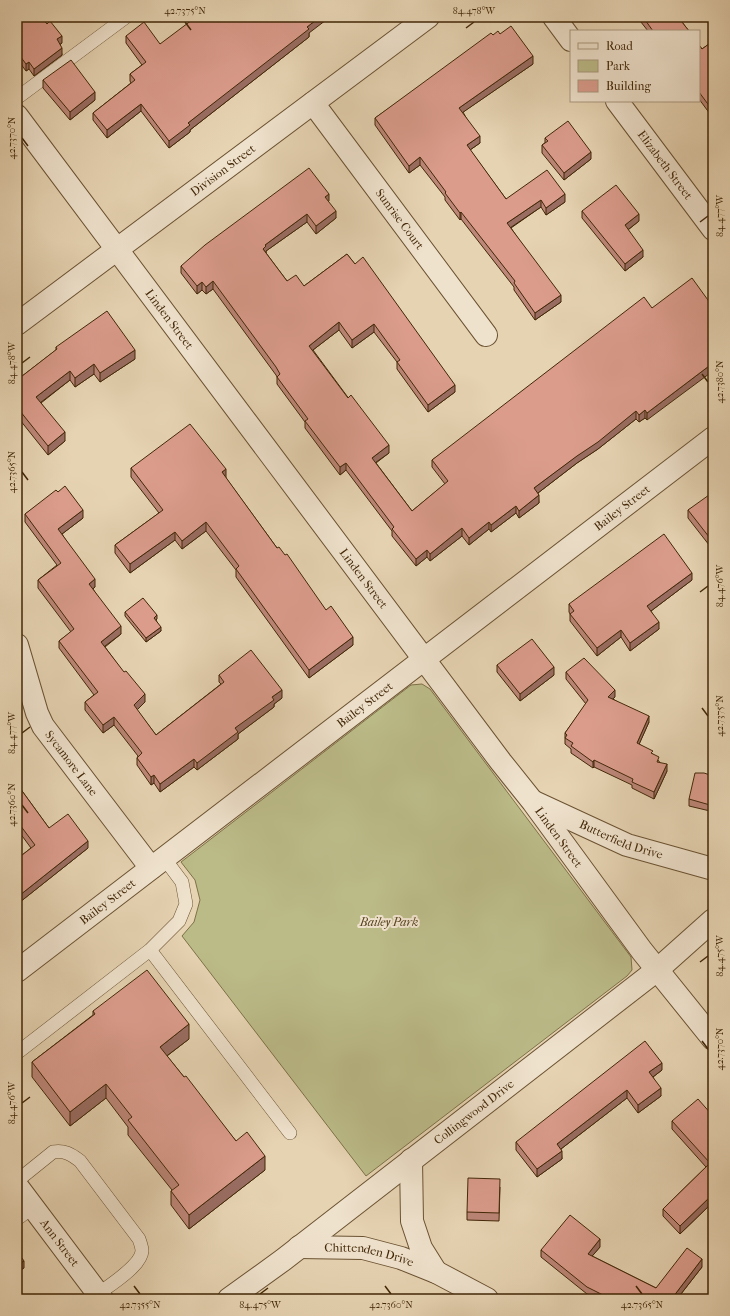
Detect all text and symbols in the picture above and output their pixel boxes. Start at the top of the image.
text: 42.7375°N [164,5,206,17]
text: 84.478°W [453,5,496,17]
legend [570,30,700,102]
text: Road [606,39,633,53]
text: Park [606,59,631,73]
text: Building [606,79,651,93]
text: 42.7370°N [6,116,18,159]
street label: Elizabeth Street [635,128,696,203]
street label: Division Street [188,141,259,199]
street label: Sunrise Court [373,186,427,253]
text: 84.477°W [714,194,726,237]
street label: Linden Street [142,286,197,353]
text: 84.478°W [6,341,18,384]
text: 42.7380°N [714,360,726,404]
text: 42.7365°N [6,450,18,493]
street label: Bailey Street [591,481,653,534]
street label: Linden Street [337,546,391,612]
text: 84.476°W [714,563,726,607]
street label: Bailey Street [334,678,396,731]
text: 42.7375°N [714,695,726,737]
text: 84.477°W [6,711,18,754]
street label: Sycamore Lane [42,728,101,799]
text: 42.7360°N [6,783,18,827]
street label: Linden Street [532,804,586,871]
street label: Butterfield Drive [577,817,664,862]
street label: Bailey Street [77,875,139,927]
park label: Bailey Park [359,915,418,929]
text: 84.475°W [714,934,726,977]
text: 42.7370°N [714,1027,726,1070]
street label: Collingwood Drive [431,1077,517,1147]
text: 84.476°W [6,1080,18,1124]
street label: Ann Street [37,1215,83,1270]
street label: Chittenden Drive [324,1240,416,1269]
text: 42.7355°N [119,1299,161,1311]
text: 84.475°W [239,1299,282,1311]
text: 42.7360°N [369,1299,413,1311]
text: 42.7365°N [621,1299,664,1311]

